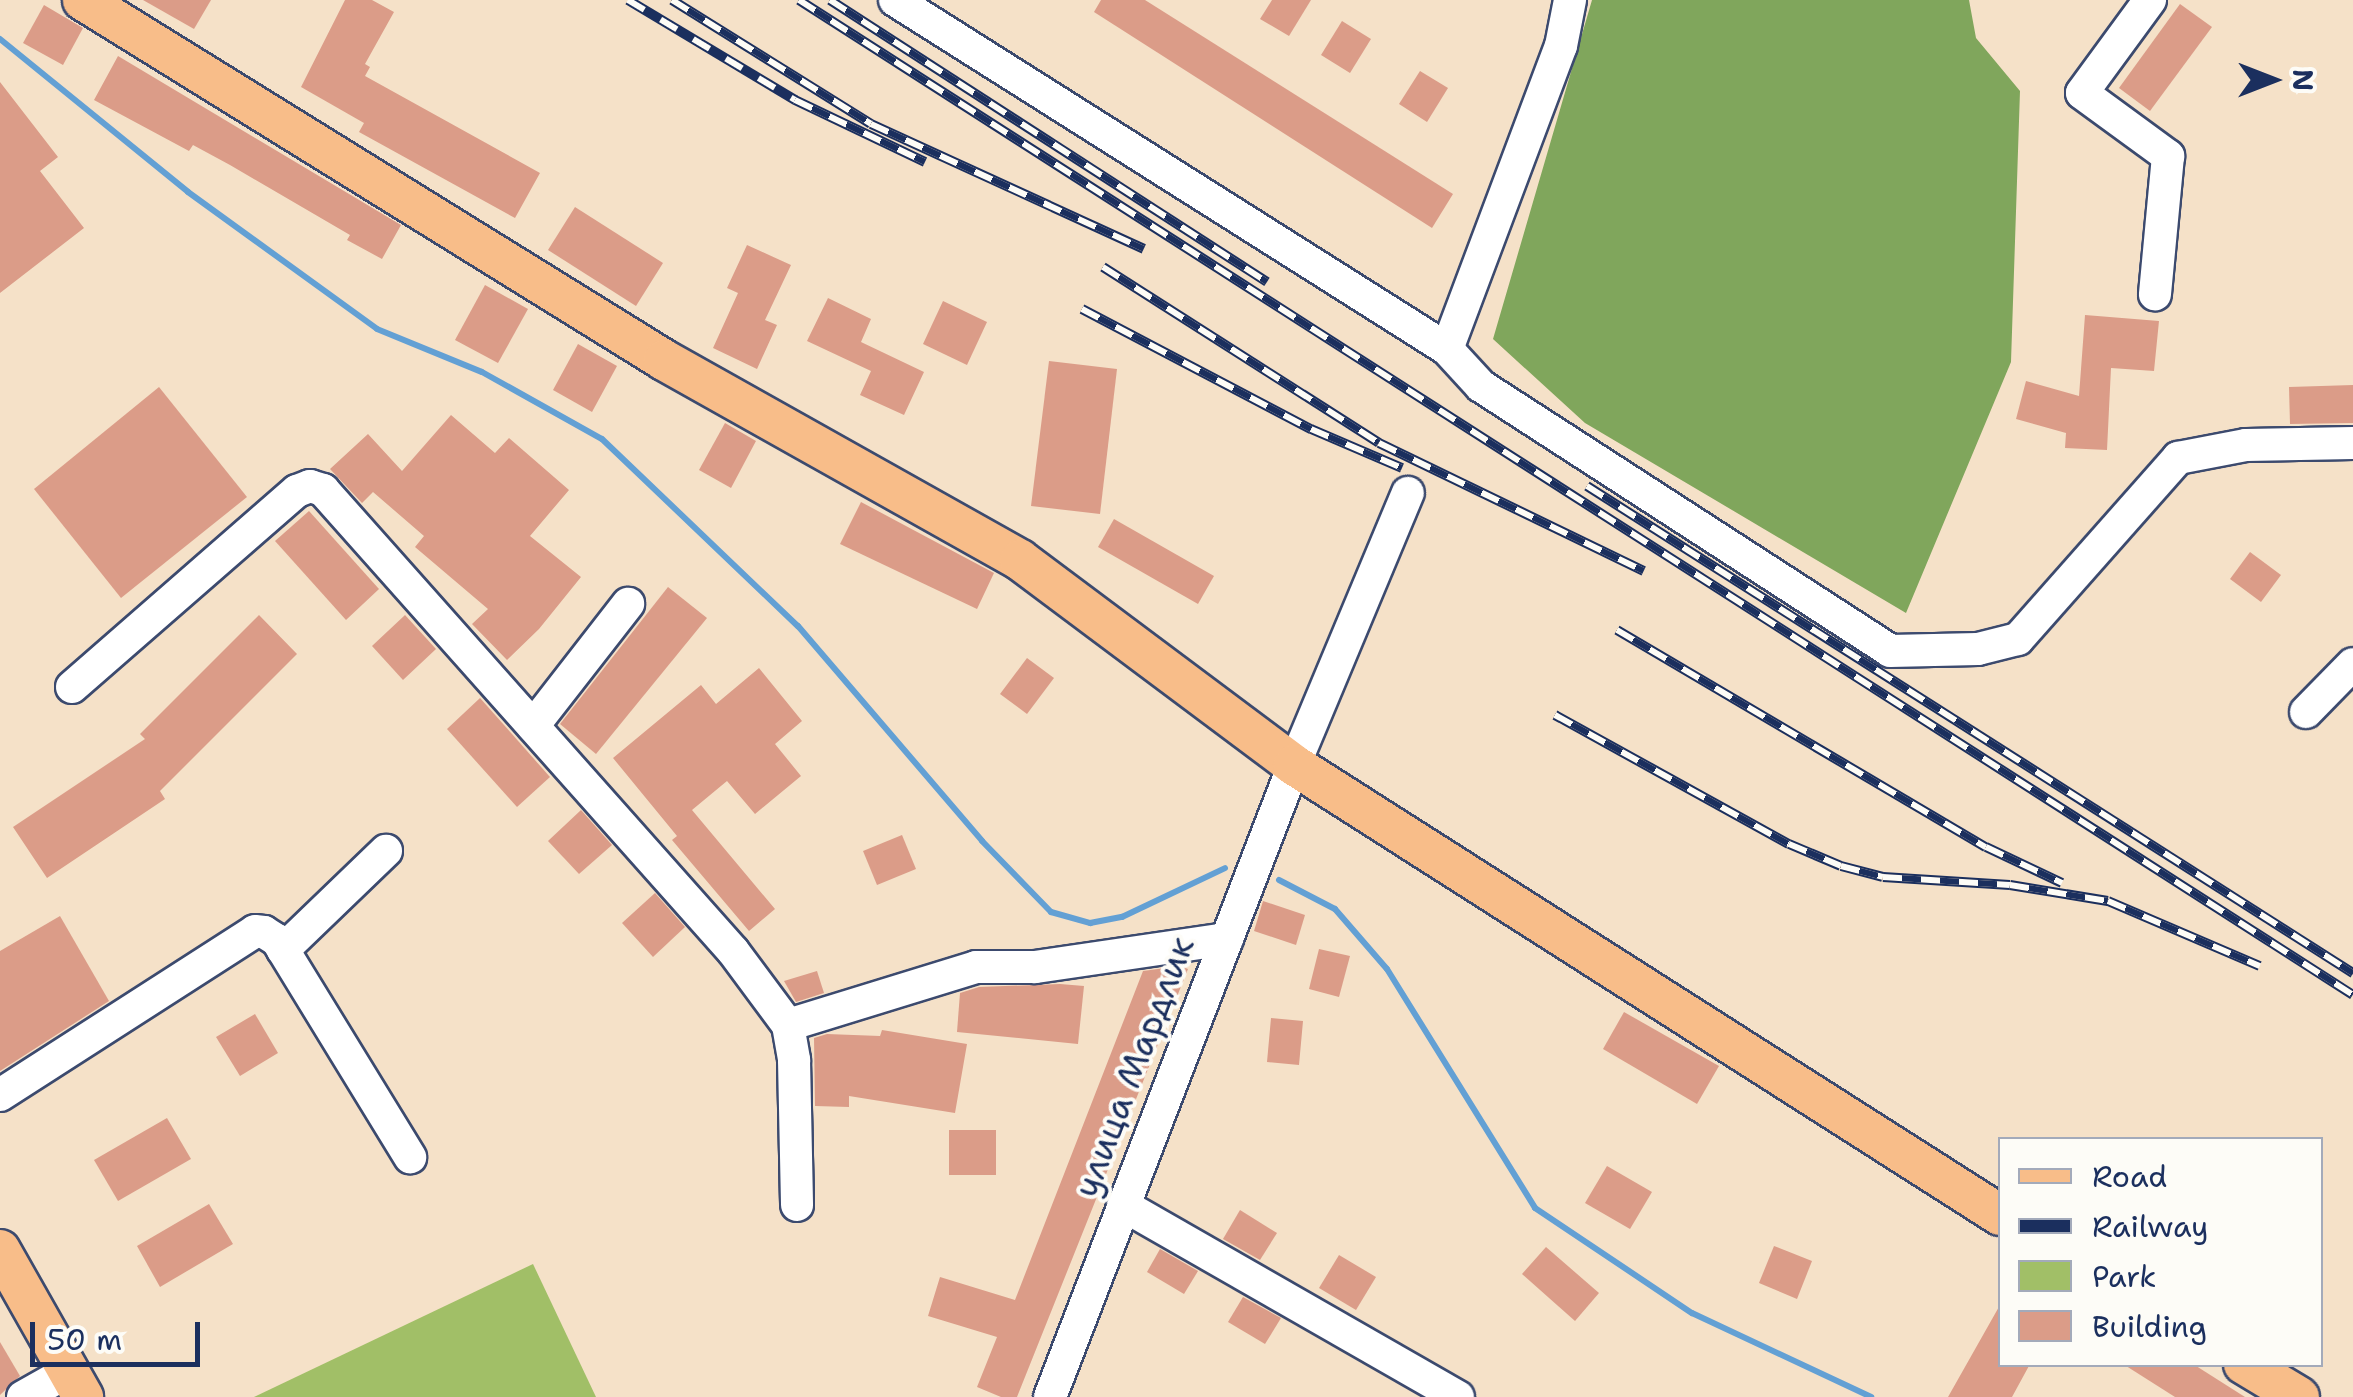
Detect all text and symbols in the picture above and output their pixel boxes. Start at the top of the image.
north arrow [2223,30,2323,130]
text: N [2284,69,2322,91]
street label: улица Мардлик [1065,931,1203,1203]
legend [1998,1137,2323,1367]
text: Road [2092,1156,2167,1197]
text: Railway [2092,1206,2208,1247]
text: Park [2092,1256,2156,1297]
scale bar [35,1302,205,1364]
text: Building [2092,1306,2207,1347]
text: 50 m [47,1319,122,1360]

